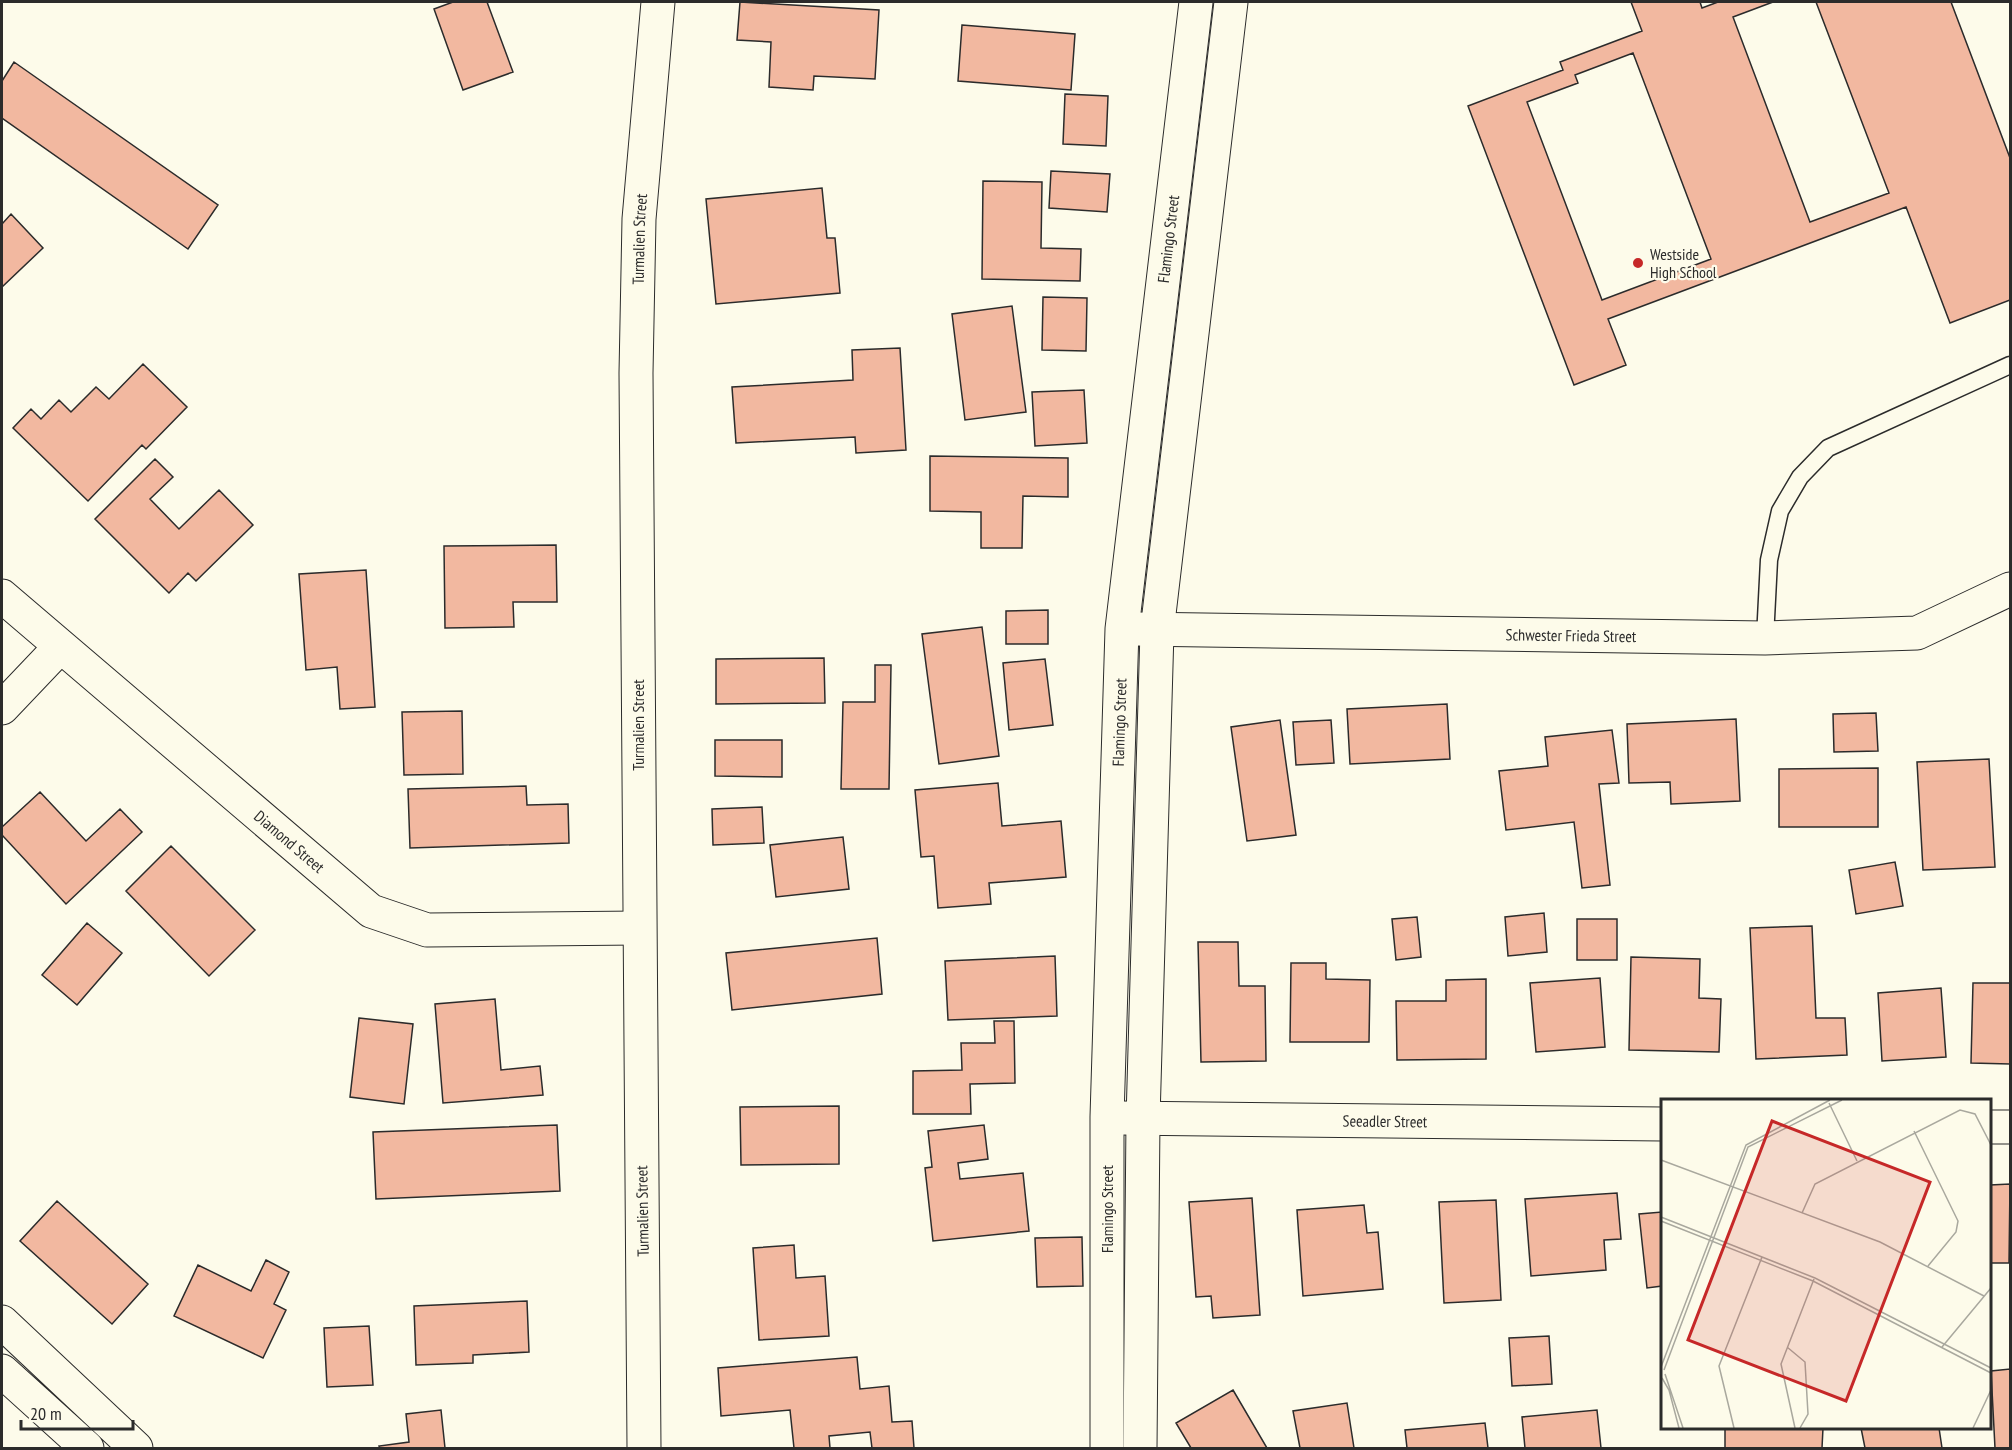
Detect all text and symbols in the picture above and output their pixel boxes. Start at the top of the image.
street label: Turmalien Street [628,192,651,285]
street label: Flamingo Street [1153,193,1183,284]
place label: Westside High School [1650,244,1717,282]
marker: Westside High School [1631,256,1645,270]
street label: Schwester Frieda Street [1506,624,1637,646]
street label: Flamingo Street [1108,677,1131,767]
street label: Turmalien Street [628,679,648,771]
street label: Diamond Street [250,806,329,877]
inset map [1661,1099,1991,1429]
street label: Seeadler Street [1343,1110,1428,1131]
street label: Flamingo Street [1097,1164,1117,1253]
street label: Turmalien Street [631,1165,653,1257]
scale bar [21,1393,134,1431]
text: 20 m [30,1402,62,1425]

